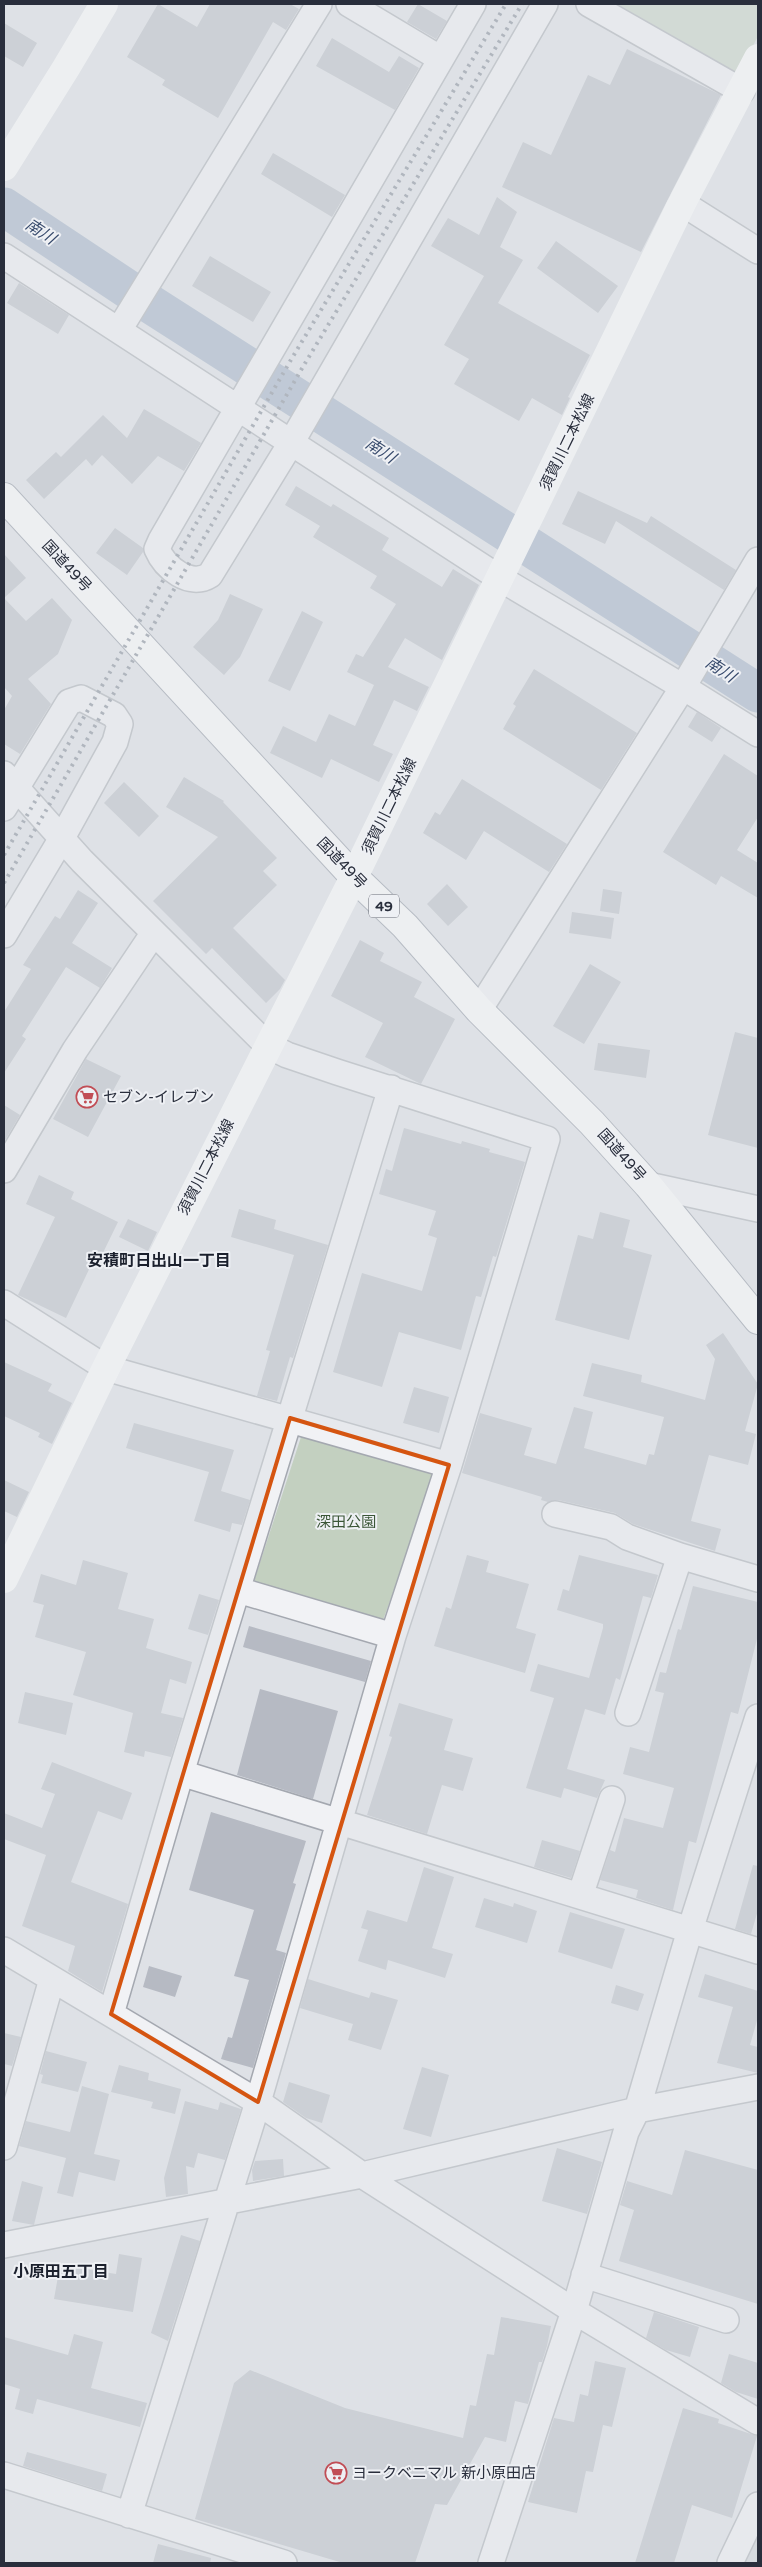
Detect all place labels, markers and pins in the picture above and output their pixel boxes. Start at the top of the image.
supermarket icon: セブン-イレブン [75,1085,99,1109]
place label: セブン-イレブン [103,1088,214,1106]
supermarket icon: ヨークベニマル 新小原田店 [324,2461,348,2485]
place label: ヨークベニマル 新小原田店 [352,2464,536,2482]

